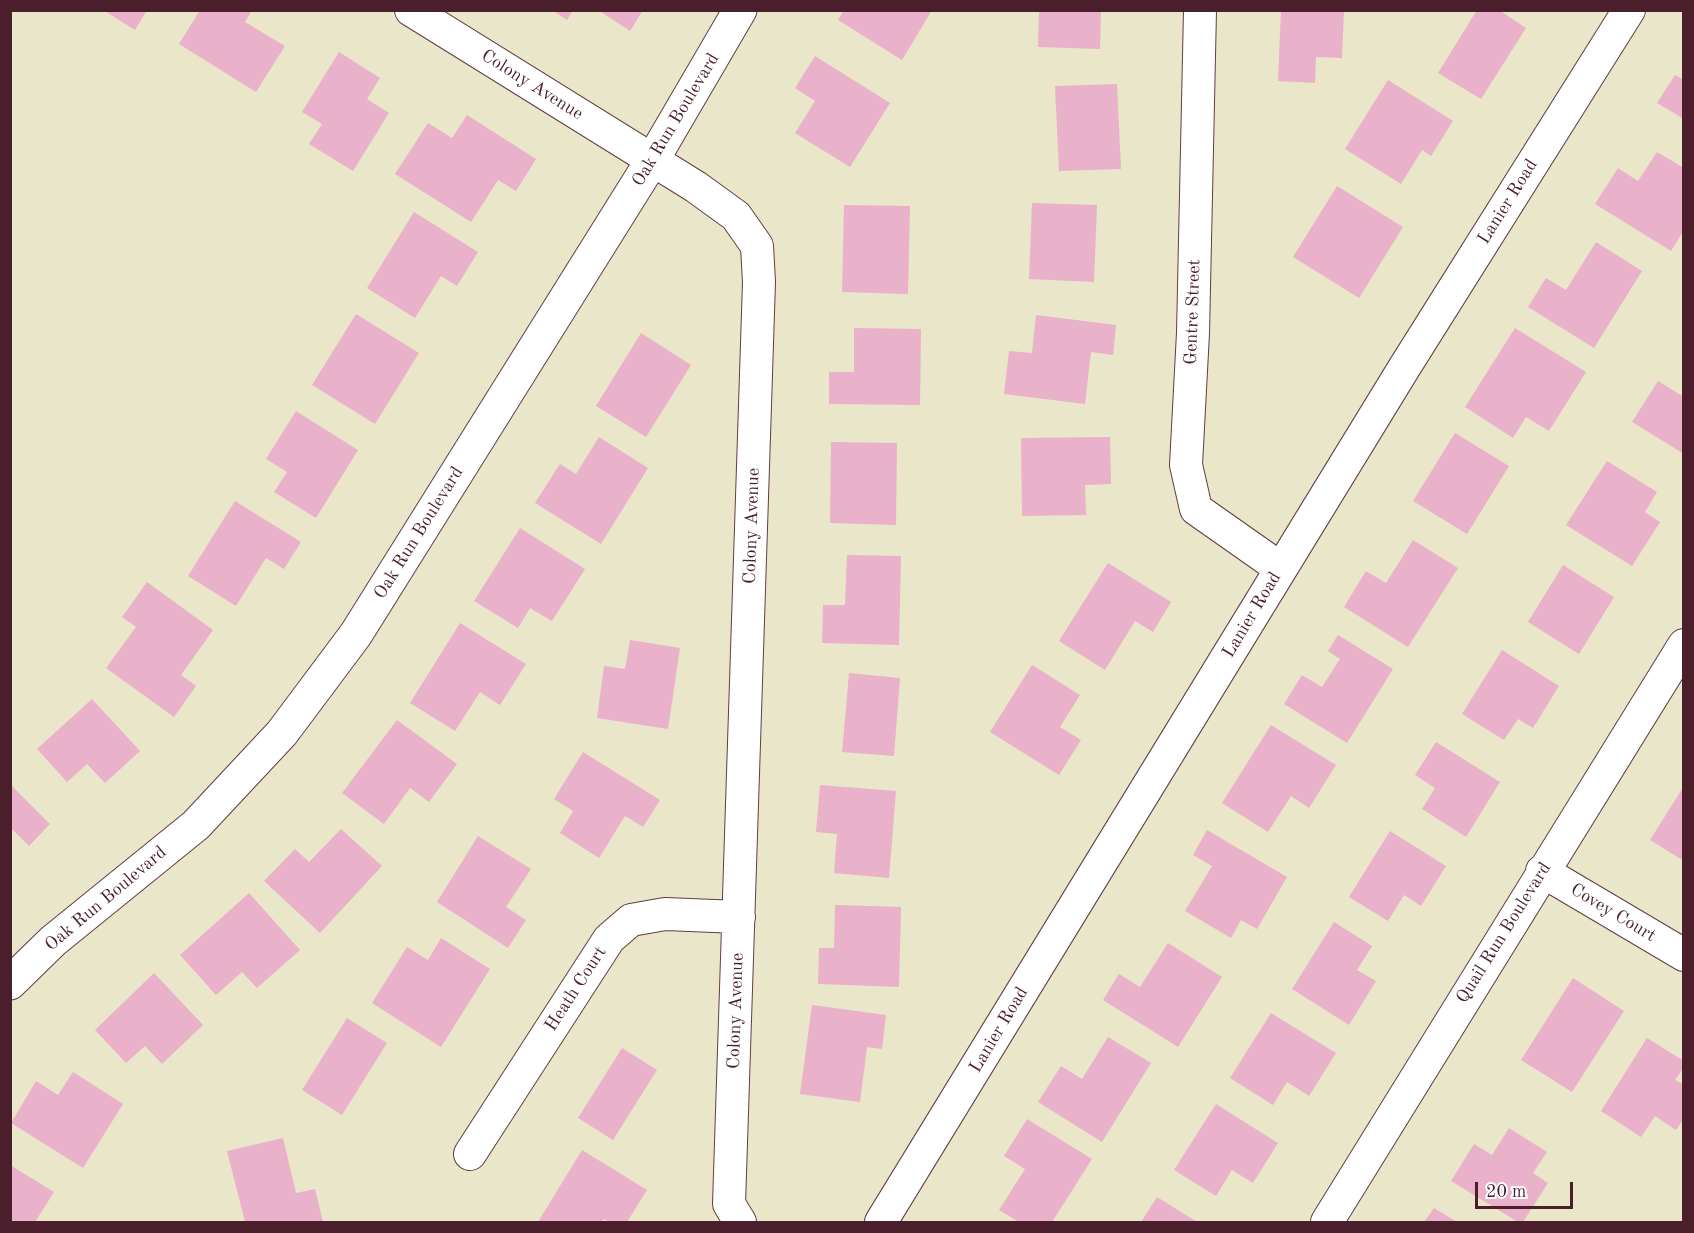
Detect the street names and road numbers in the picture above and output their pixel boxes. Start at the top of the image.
street label: Colony Avenue [477,45,587,125]
street label: Oak Run Boulevard [628,49,724,191]
street label: Lanier Road [1473,155,1543,249]
street label: Gentre Street [1180,259,1206,365]
street label: Oak Run Boulevard [370,463,468,603]
street label: Colony Avenue [739,468,765,584]
street label: Lanier Road [1218,568,1286,662]
street label: Oak Run Boulevard [41,842,171,956]
street label: Quail Run Boulevard [1452,859,1556,1007]
street label: Covey Court [1566,879,1660,947]
street label: Heath Court [541,943,611,1035]
street label: Colony Avenue [723,953,749,1069]
street label: Lanier Road [965,983,1033,1077]

